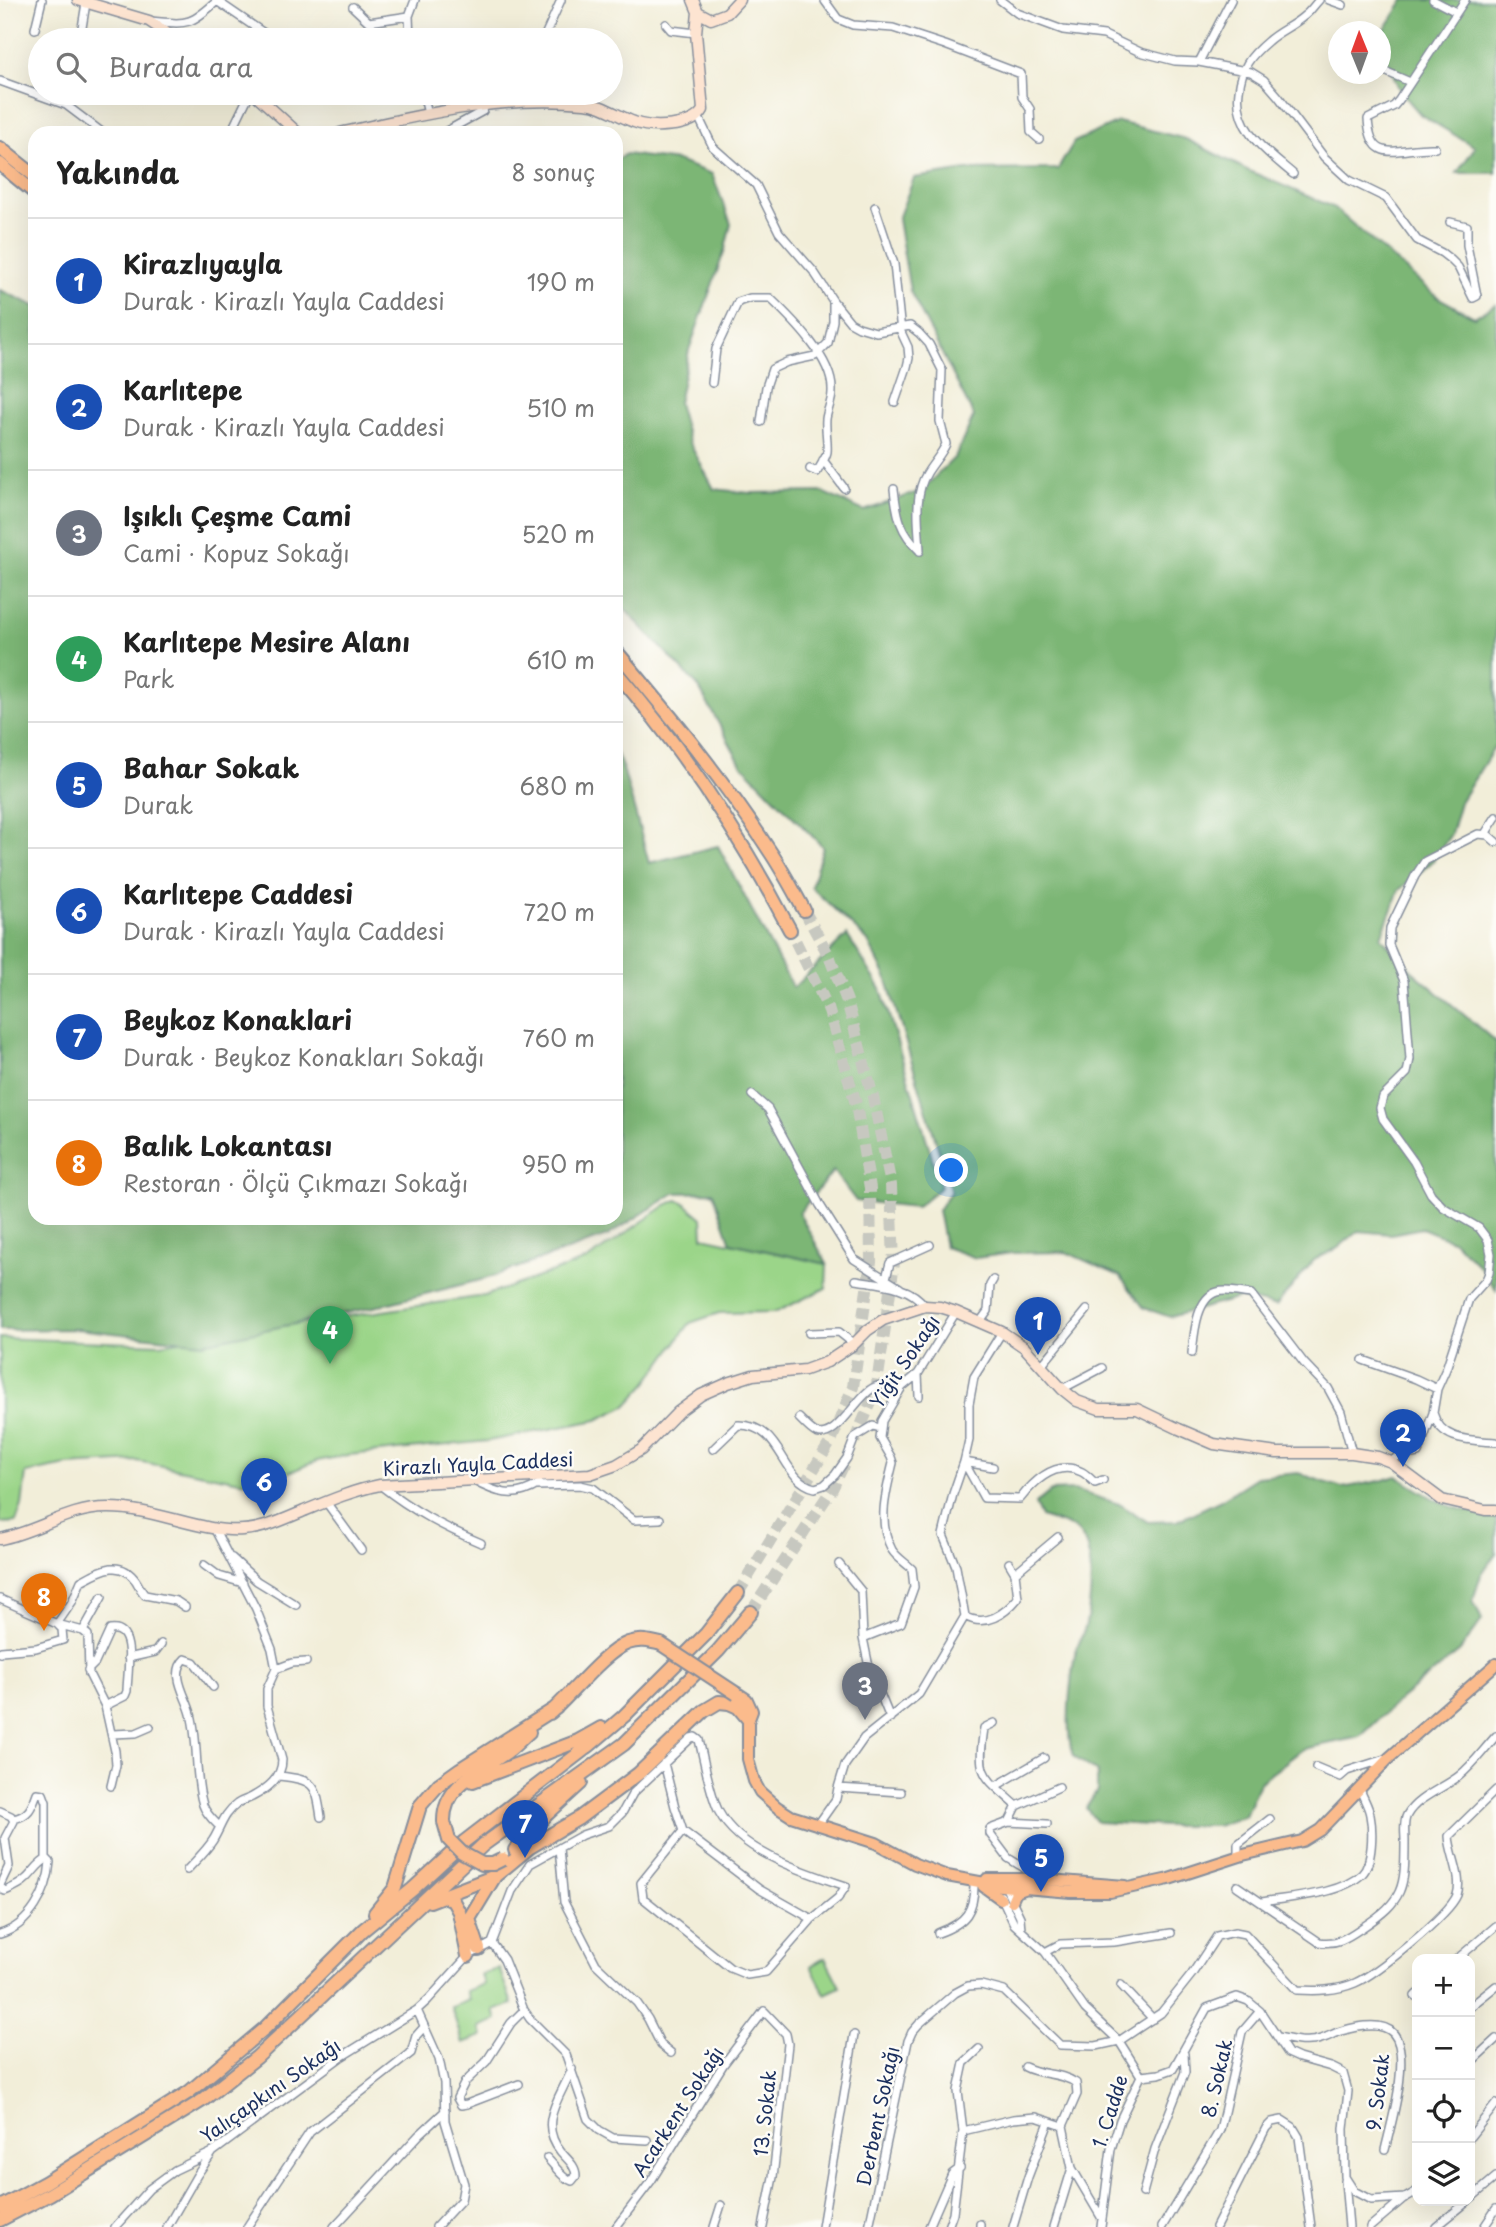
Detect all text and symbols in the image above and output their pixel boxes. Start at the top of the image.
north arrow [1328,21,1391,84]
search box [28,28,623,105]
text: Burada ara [108,47,252,86]
icon: search [52,48,90,86]
text: Yakında [56,149,179,194]
text: 8 sonuç [512,154,595,189]
text: Kirazlıyayla [123,244,283,283]
text: 1 [74,264,85,299]
text: 190 m [527,264,595,299]
text: Durak · Kirazlı Yayla Caddesi [123,283,445,318]
text: Karlıtepe [123,370,243,409]
text: 2 [71,390,87,425]
text: 510 m [526,390,595,425]
text: Durak · Kirazlı Yayla Caddesi [123,409,445,444]
text: Işıklı Çeşme Cami [123,496,351,535]
text: 3 [71,516,87,551]
text: 520 m [522,516,595,551]
text: Cami · Kopuz Sokağı [123,535,350,570]
text: Karlıtepe Mesire Alanı [123,622,410,661]
text: 4 [71,642,87,677]
text: 610 m [527,642,595,677]
text: Park [123,661,174,696]
text: Bahar Sokak [123,748,299,787]
text: 5 [72,768,86,803]
text: 680 m [519,768,595,803]
text: Durak [123,787,193,822]
text: Karlıtepe Caddesi [123,874,353,913]
text: 6 [71,894,87,929]
text: 720 m [523,894,595,929]
text: Durak · Kirazlı Yayla Caddesi [123,913,445,948]
text: Beykoz Konaklari [123,1000,352,1039]
text: 7 [72,1020,86,1055]
text: 760 m [523,1020,595,1055]
text: Durak · Beykoz Konakları Sokağı [123,1039,484,1074]
text: Balık Lokantası [123,1126,332,1165]
text: 8 [72,1146,86,1181]
text: 950 m [522,1146,595,1181]
your location [934,1153,968,1187]
text: Restoran · Ölçü Çıkmazı Sokağı [123,1165,468,1200]
pin: 1 [1015,1297,1061,1355]
pin: 4 [307,1306,353,1364]
street label: Yiğit Sokağı [862,1309,946,1413]
pin: 2 [1380,1409,1426,1467]
street label: Kirazlı Yayla Caddesi [382,1444,574,1482]
pin: 6 [241,1458,287,1516]
pin: 8 [21,1573,67,1631]
pin: 3 [842,1662,888,1720]
pin: 7 [502,1800,548,1858]
pin: 5 [1018,1834,1064,1892]
map controls [1412,1954,1475,2206]
button: + [1412,1954,1475,2017]
button: − [1412,2017,1475,2080]
street label: Yalıçapkını Sokağı [194,2031,346,2149]
street label: 8. Sokak [1193,2036,1239,2120]
street label: Acarkent Sokağı [624,2040,730,2182]
street label: Derbent Sokağı [849,2044,905,2188]
street label: 9. Sokak [1358,2052,1396,2132]
street label: 13. Sokak [746,2068,782,2158]
street label: 1. Cadde [1084,2071,1134,2151]
button: locate [1412,2080,1475,2143]
button: layers [1412,2143,1475,2206]

